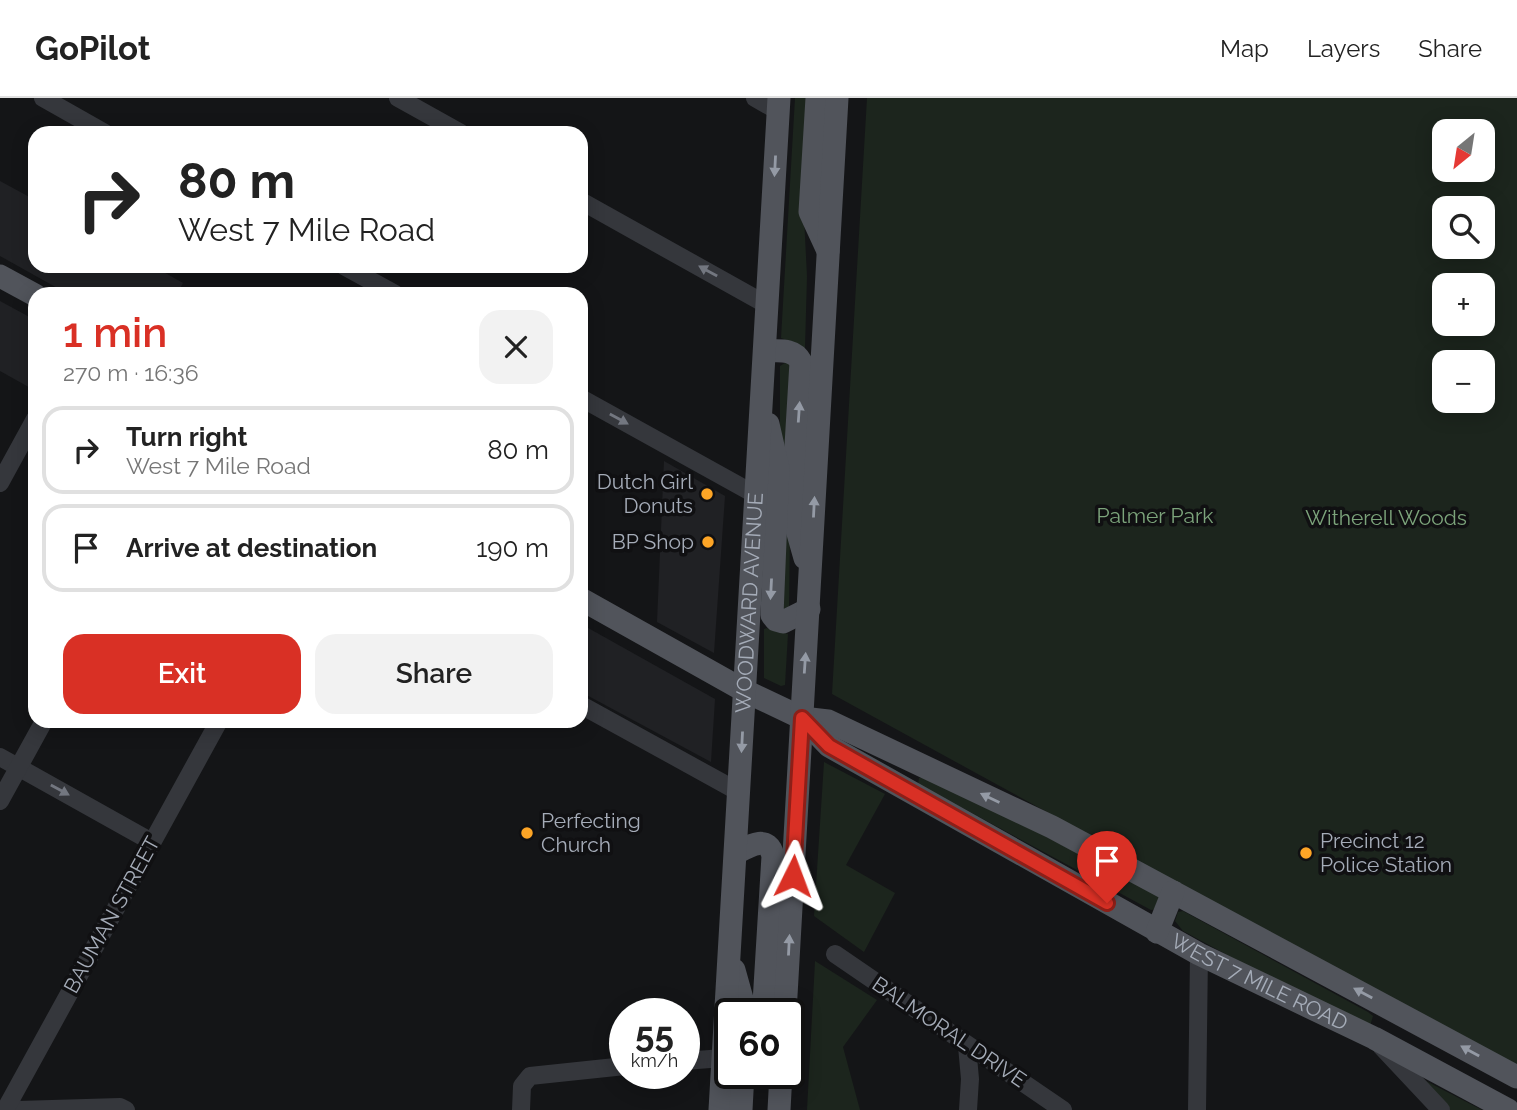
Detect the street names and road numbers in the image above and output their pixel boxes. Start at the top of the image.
street label: WOODWARD AVENUE [730,492,768,714]
street label: BAUMAN STREET [58,832,165,997]
street label: WEST 7 MILE ROAD [1167,928,1352,1036]
street label: BALMORAL DRIVE [868,971,1031,1092]

